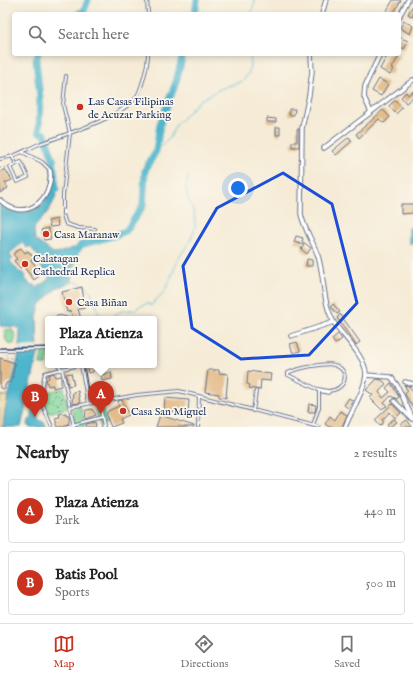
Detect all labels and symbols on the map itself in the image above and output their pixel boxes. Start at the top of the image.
place label: Las Casas Filipinas de Acuzar Parking [88,95,174,122]
marker: Las Casas Filipinas de Acuzar Parking [75,102,85,112]
your location [228,178,248,198]
place label: Casa Maranaw [54,228,120,242]
marker: Casa Maranaw [41,229,51,239]
place label: Calatagan Cathedral Replica [33,252,115,279]
marker: Calatagan Cathedral Replica [20,259,30,269]
place label: Casa Biñan [77,296,127,310]
marker: Casa Biñan [64,297,74,307]
pin: A [88,381,114,414]
pin: B [22,384,48,417]
place label: Casa San Miguel [131,405,206,419]
marker: Casa San Miguel [118,406,128,416]

